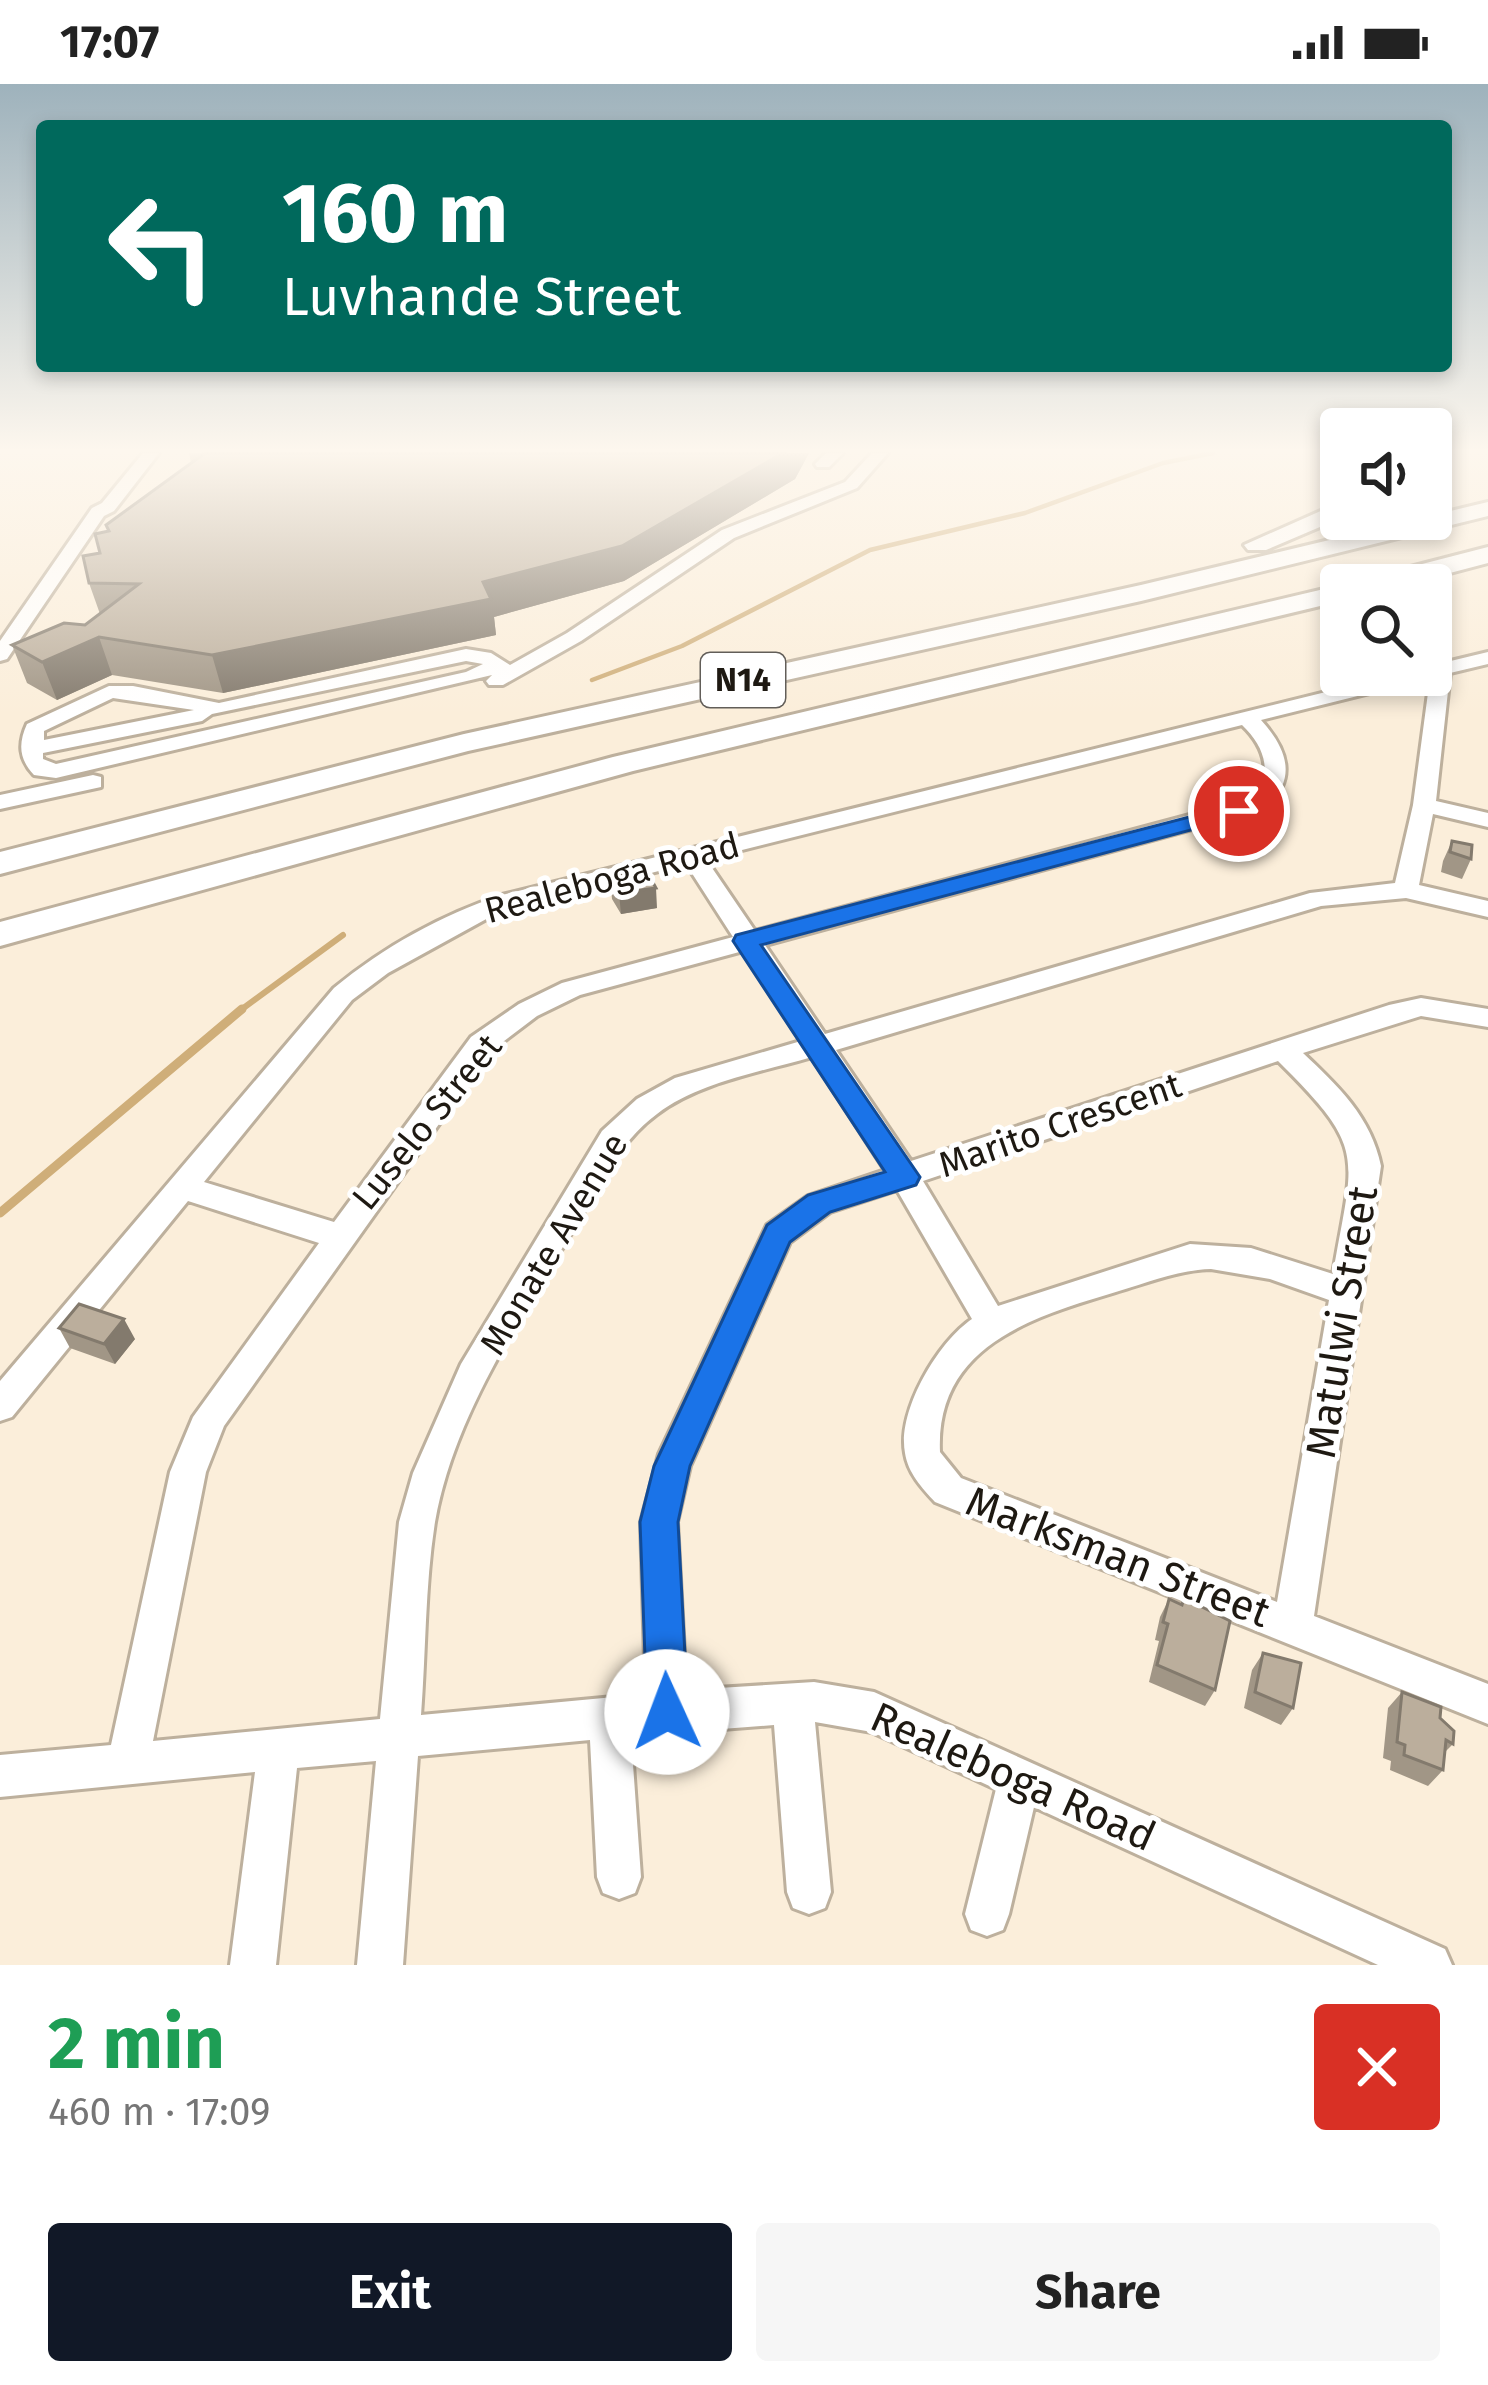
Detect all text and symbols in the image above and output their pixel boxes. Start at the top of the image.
text: 17:07 [60,15,159,69]
text: 160 m [282,163,508,264]
icon: left [84,168,240,324]
text: Luvhande Street [282,265,681,329]
map controls [1320,408,1452,696]
button: sound [1320,408,1452,540]
button: search [1320,564,1452,696]
road number: N14 [701,653,785,707]
pin [1188,760,1290,862]
icon: arrive [1206,778,1272,844]
street label: Realeboga Road [480,823,744,933]
street label: Luselo Street [343,1025,511,1219]
street label: Marito Crescent [933,1063,1187,1187]
street label: Monate Avenue [471,1125,637,1363]
street label: Matulwi Street [1296,1182,1388,1461]
street label: Marksman Street [959,1476,1278,1638]
position arrow [604,1649,730,1775]
street label: Realeboga Road [863,1692,1163,1862]
text: 2 min [48,2001,225,2087]
button: close [1314,2004,1440,2130]
text: 460 m · 17:09 [48,2089,271,2135]
button: Exit [48,2223,732,2361]
button: Share [756,2223,1440,2361]

